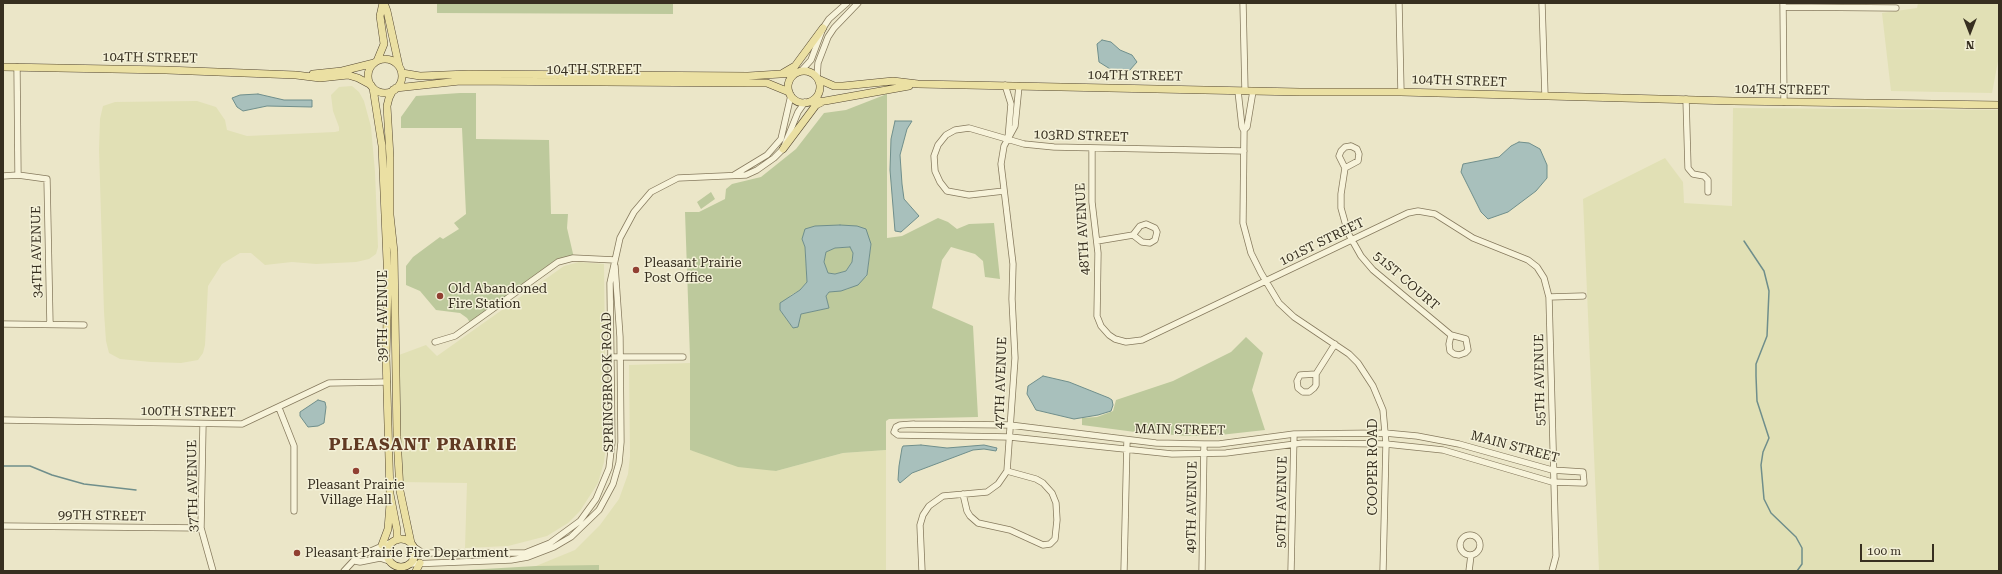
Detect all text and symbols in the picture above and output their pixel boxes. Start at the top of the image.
north arrow [1950,12,1990,52]
text: N [1966,38,1974,51]
street label: 104TH STREET [102,49,198,67]
street label: 104TH STREET [546,62,642,78]
street label: 104TH STREET [1087,67,1183,85]
street label: 104TH STREET [1411,72,1507,90]
street label: 104TH STREET [1734,81,1830,99]
street label: 103RD STREET [1033,127,1129,145]
street label: 48TH AVENUE [1073,182,1093,276]
street label: 34TH AVENUE [28,206,46,298]
street label: 101ST STREET [1277,215,1367,269]
street label: 51ST COURT [1370,248,1442,314]
place label: Pleasant Prairie Post Office [644,255,742,286]
marker: Pleasant Prairie Post Office [631,265,641,275]
street label: 39TH AVENUE [375,270,391,362]
place label: Old Abandoned Fire Station [448,281,547,312]
marker: Old Abandoned Fire Station [435,291,445,301]
street label: SPRINGBROOK ROAD [599,312,617,452]
street label: 55TH AVENUE [1531,334,1549,426]
street label: 47TH AVENUE [992,337,1010,429]
street label: 100TH STREET [140,403,236,421]
street label: COOPER ROAD [1365,418,1381,516]
street label: MAIN STREET [1134,421,1226,439]
street label: MAIN STREET [1469,428,1561,466]
district label: PLEASANT PRAIRIE [329,435,517,455]
street label: 37TH AVENUE [184,440,202,532]
street label: 50TH AVENUE [1273,456,1291,548]
street label: 49TH AVENUE [1183,461,1201,553]
marker: Pleasant Prairie Village Hall [351,466,361,476]
place label: Pleasant Prairie Village Hall [307,477,405,508]
street label: 99TH STREET [58,507,146,525]
scale bar [1862,536,1936,562]
text: 100 m [1867,544,1901,558]
place label: Pleasant Prairie Fire Department [305,545,509,561]
marker: Pleasant Prairie Fire Department [292,548,302,558]

